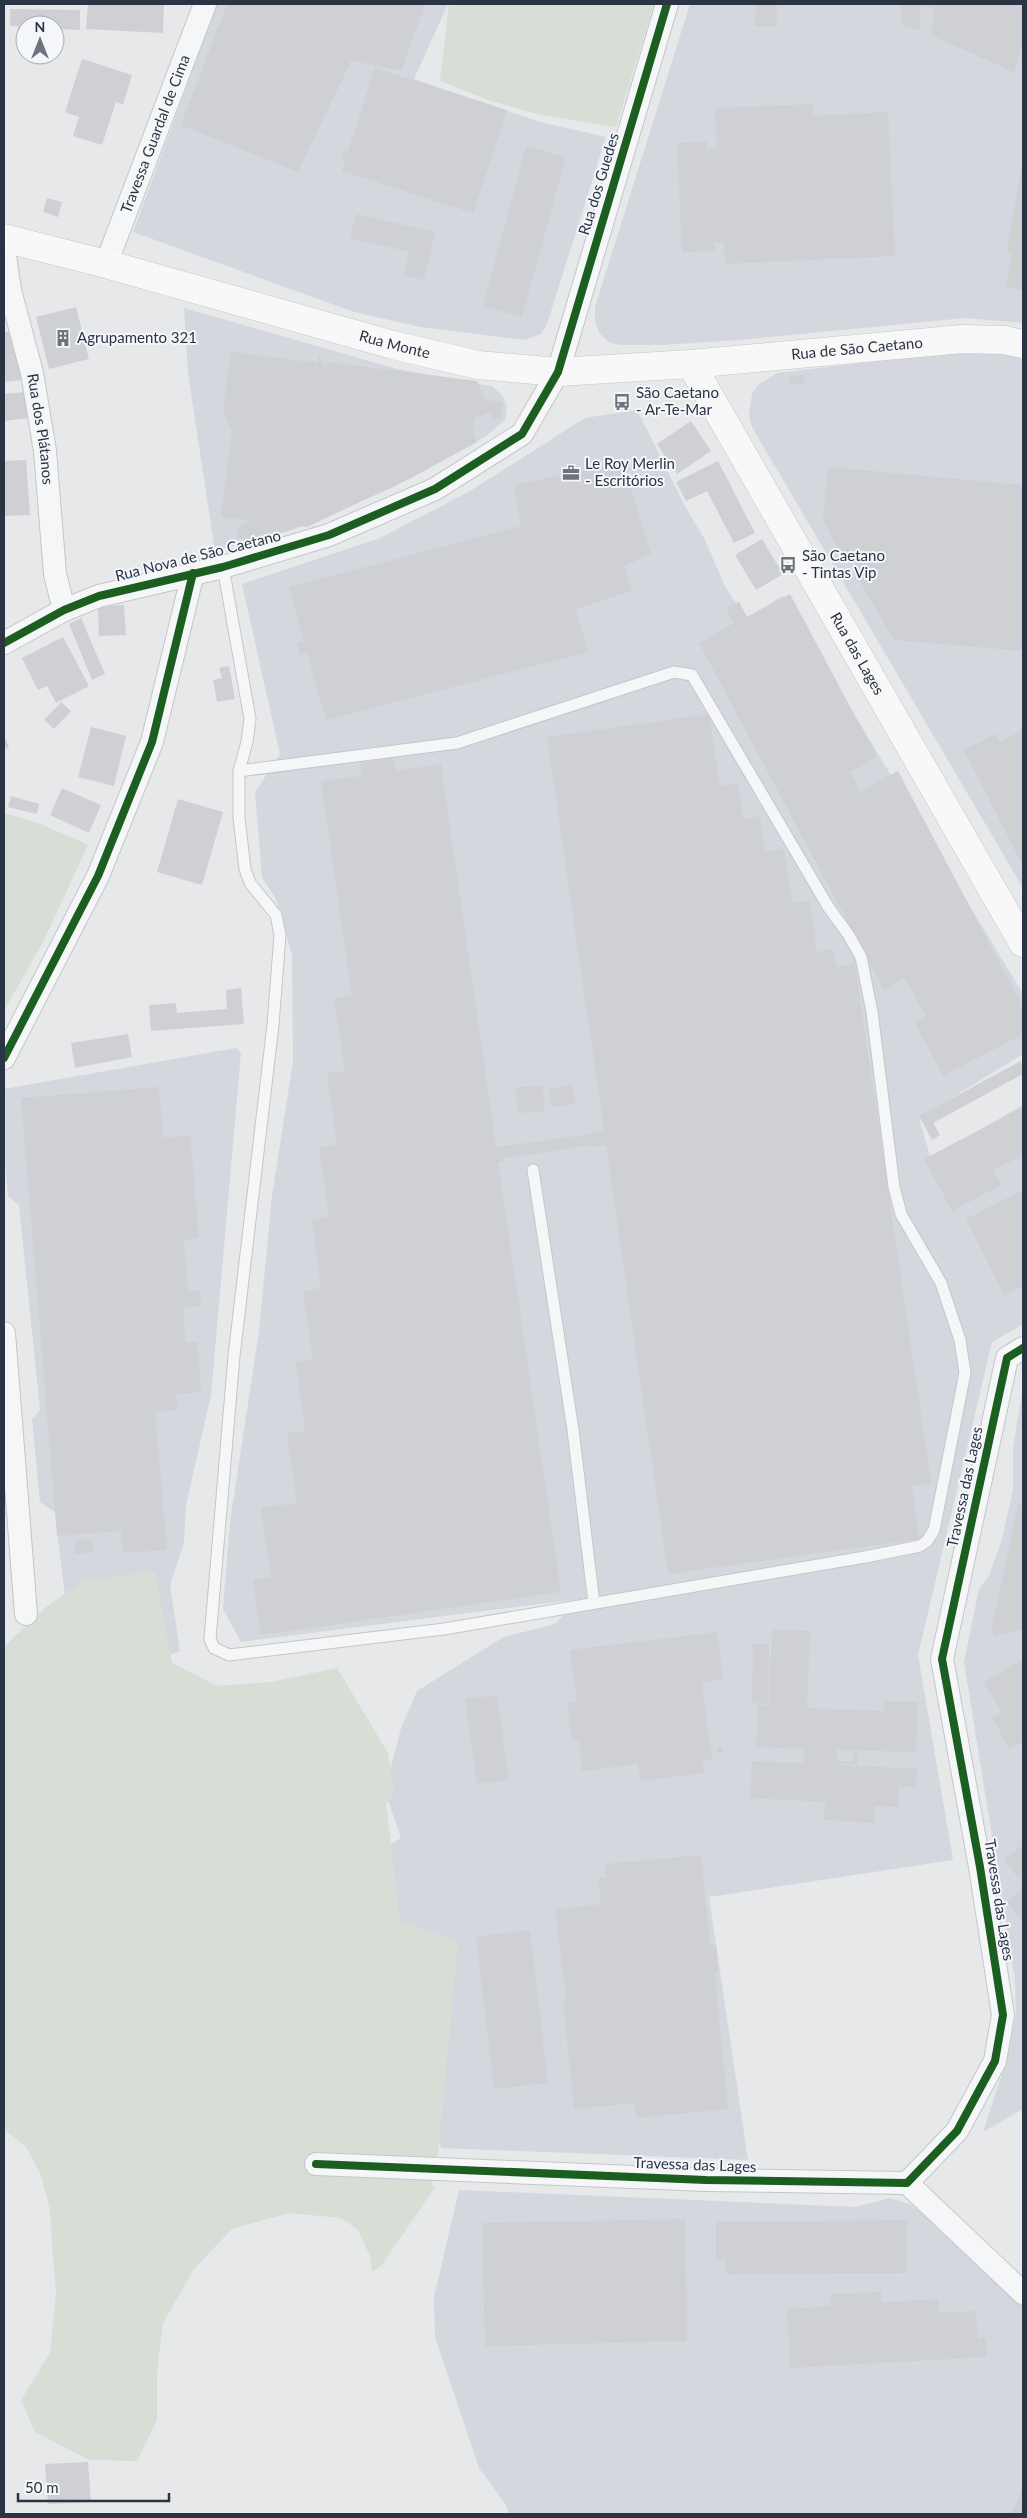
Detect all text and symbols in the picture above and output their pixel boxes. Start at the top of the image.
north arrow [15,15,65,65]
text: N [35,18,45,35]
street label: Travessa Guardal de Cima [116,52,193,216]
street label: Rua dos Guedes [574,130,622,237]
street label: Rua Monte [357,326,432,361]
building icon: Agrupamento 321 [53,328,73,348]
place label: Agrupamento 321 [77,328,197,346]
street label: Rua de São Caetano [790,333,923,363]
street label: Rua dos Plátanos [24,372,58,485]
place label: São Caetano - Ar-Te-Mar [636,383,719,418]
bus stop icon: São Caetano - Ar-Te-Mar [612,392,632,412]
place label: Le Roy Merlin - Escritórios [585,454,675,489]
office icon: Le Roy Merlin - Escritórios [561,463,581,483]
street label: Rua Nova de São Caetano [113,526,283,584]
place label: São Caetano - Tintas Vip [802,546,885,581]
bus stop icon: São Caetano - Tintas Vip [778,555,798,575]
street label: Rua das Lages [827,609,889,698]
street label: Travessa das Lages [942,1425,986,1549]
street label: Travessa das Lages [981,1838,1019,1962]
street label: Travessa das Lages [633,2153,757,2175]
scale bar [18,2470,169,2502]
text: 50 m [25,2478,59,2496]

